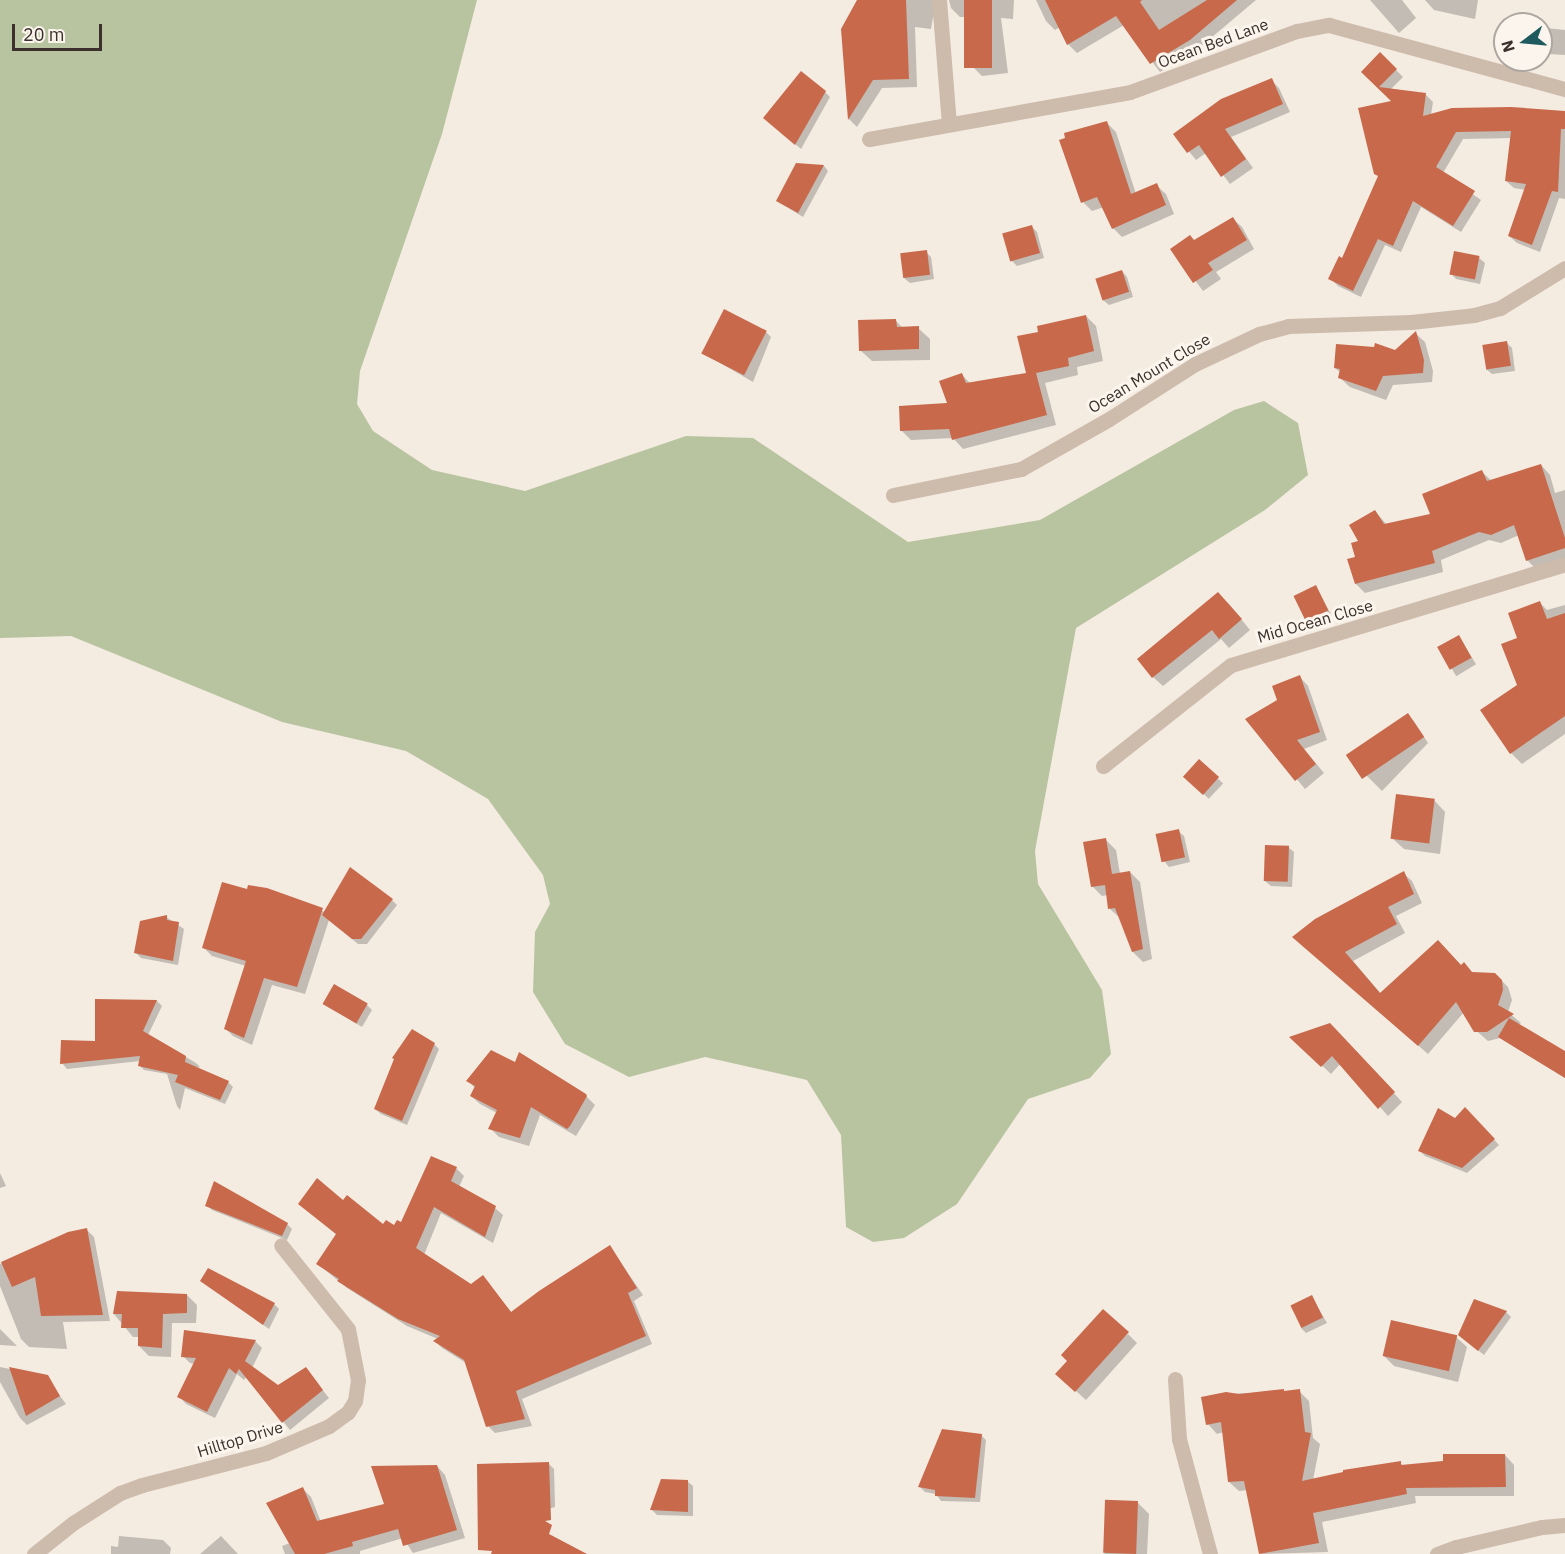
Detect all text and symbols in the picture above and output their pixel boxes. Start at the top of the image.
scale bar [15,12,105,50]
north arrow [1493,12,1553,72]
street label: Ocean Bed Lane [1155,14,1271,72]
text: 20 m [23,23,65,46]
text: N [1496,38,1519,55]
street label: Ocean Mount Close [1085,329,1213,417]
street label: Mid Ocean Close [1255,595,1375,647]
street label: Hilltop Drive [195,1417,285,1461]

